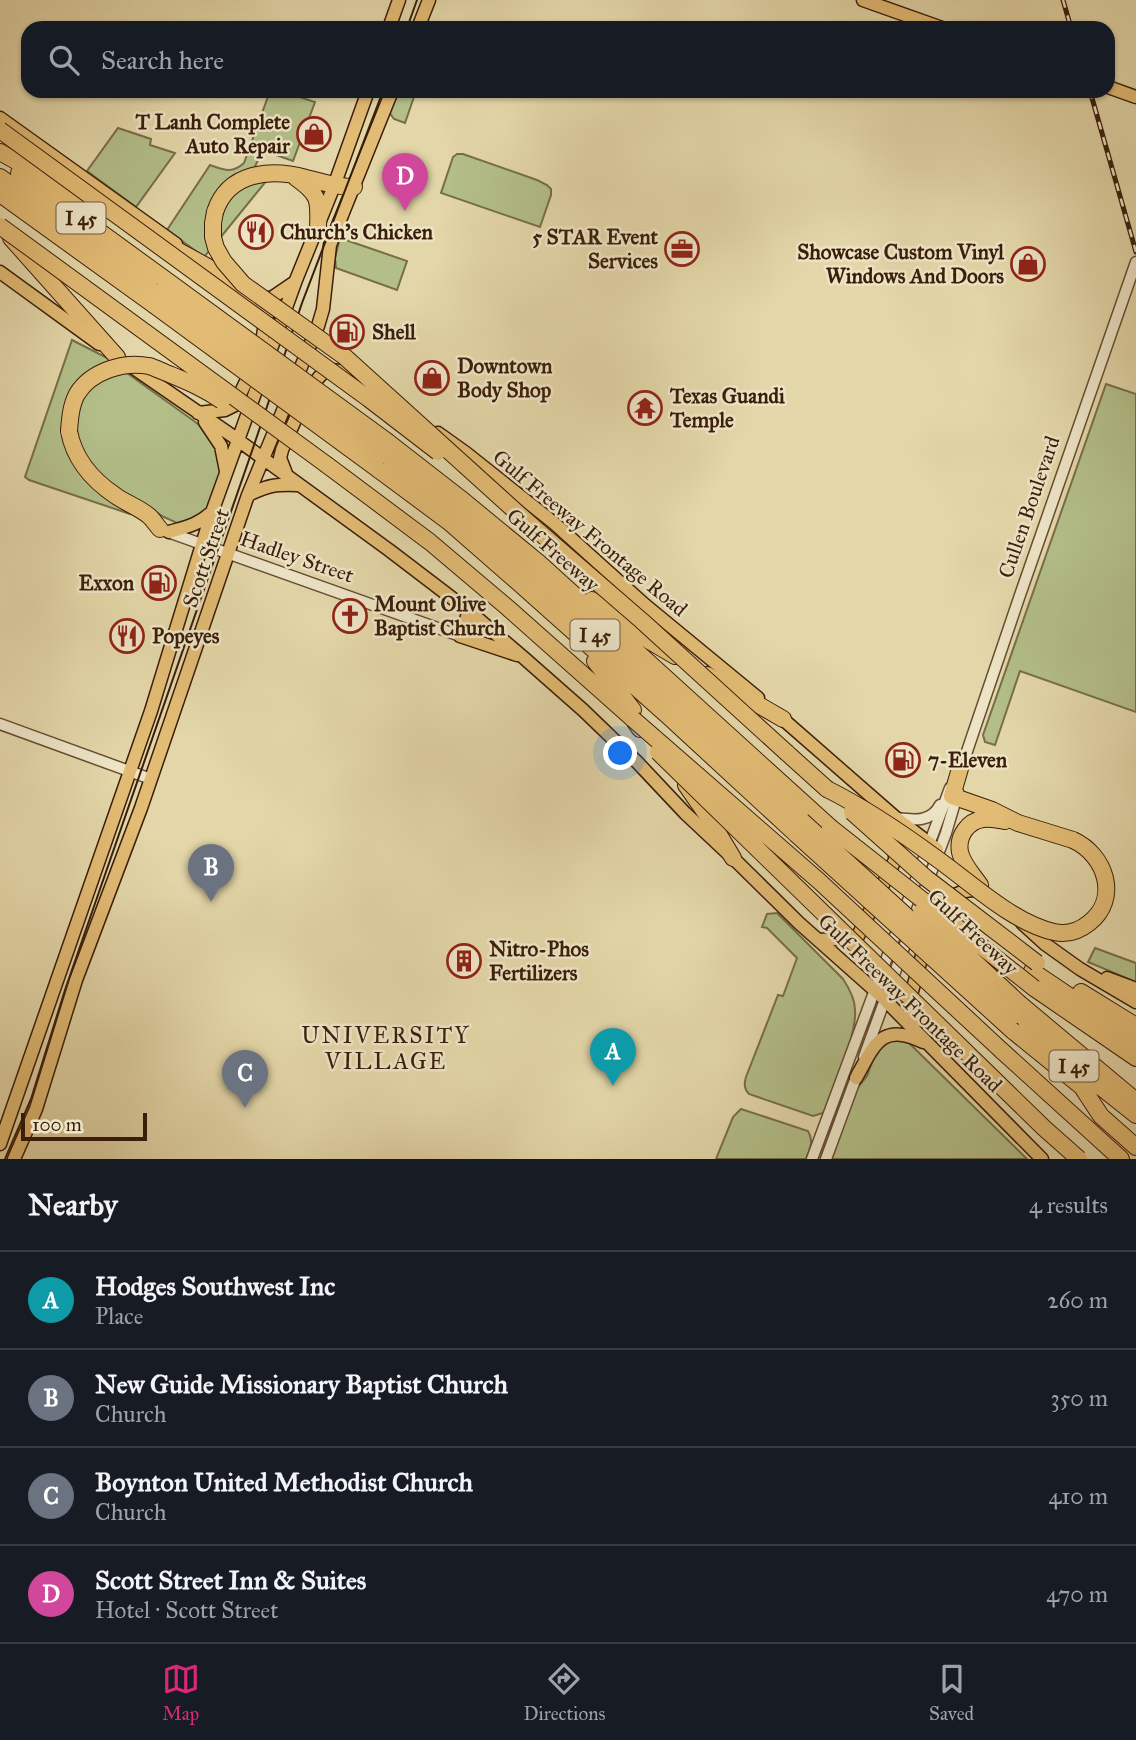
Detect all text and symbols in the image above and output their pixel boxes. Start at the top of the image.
search box [21,21,1115,98]
icon: search [45,41,83,79]
text: Search here [101,44,224,76]
place label: T Lanh Complete Auto Repair [135,109,291,159]
shop icon: T Lanh Complete Auto Repair [295,115,333,153]
pin: D [382,153,428,211]
road number: I 45 [56,202,106,233]
restaurant icon: Church's Chicken [237,213,275,251]
place label: Church's Chicken [280,219,433,245]
place label: 5 STAR Event Services [532,224,659,274]
office icon: 5 STAR Event Services [663,230,701,268]
place label: Showcase Custom Vinyl Windows And Doors [797,239,1005,289]
shop icon: Showcase Custom Vinyl Windows And Doors [1009,245,1047,283]
fuel station icon: Shell [328,313,366,351]
place label: Shell [372,319,417,345]
place label: Downtown Body Shop [457,353,553,403]
shop icon: Downtown Body Shop [413,359,451,397]
place label: Texas Guandi Temple [669,383,785,433]
temple icon: Texas Guandi Temple [626,389,664,427]
street label: Cullen Boulevard [992,432,1066,582]
street label: Gulf Freeway Frontage Road [488,444,692,622]
street label: Gulf Freeway [502,503,604,597]
street label: Scott Street [177,504,235,611]
street label: Hadley Street [237,525,358,589]
fuel station icon: Exxon [140,564,178,602]
place label: Exxon [78,570,135,596]
place label: Mount Olive Baptist Church [374,591,506,641]
church icon: Mount Olive Baptist Church [331,597,369,635]
restaurant icon: Popeyes [108,617,146,655]
road number: I 45 [570,620,620,650]
place label: Popeyes [152,623,220,649]
your location [603,736,637,770]
fuel station icon: 7-Eleven [884,741,922,779]
place label: 7-Eleven [928,747,1008,773]
pin: B [188,844,234,902]
street label: Gulf Freeway [922,883,1025,981]
street label: Gulf Freeway Frontage Road [812,908,1008,1098]
place label: Nitro-Phos Fertilizers [489,936,589,986]
building icon: Nitro-Phos Fertilizers [445,942,483,980]
district label: UNIVERSITY VILLAGE [301,1021,471,1075]
pin: A [590,1028,636,1086]
pin: C [222,1050,268,1108]
road number: I 45 [1050,1050,1098,1082]
scale bar [21,1110,147,1142]
text: 100 m [32,1113,82,1136]
text: Nearby [28,1187,118,1223]
text: 4 results [1029,1191,1108,1219]
text: Hodges Southwest Inc [95,1270,335,1302]
text: A [43,1286,59,1314]
text: 260 m [1047,1286,1108,1314]
text: Place [95,1302,143,1330]
text: New Guide Missionary Baptist Church [95,1368,508,1400]
text: B [43,1384,59,1412]
text: 350 m [1050,1384,1108,1412]
text: Church [95,1400,167,1428]
text: Boynton United Methodist Church [95,1466,473,1498]
text: C [43,1482,59,1510]
text: 410 m [1049,1482,1108,1510]
text: Church [95,1498,167,1526]
text: Scott Street Inn & Suites [95,1564,366,1596]
text: D [42,1580,60,1608]
text: 470 m [1046,1580,1108,1608]
text: Hotel · Scott Street [95,1596,278,1624]
tab: Map [162,1660,200,1725]
tab: Directions [523,1660,605,1725]
tab: Saved [929,1660,974,1725]

